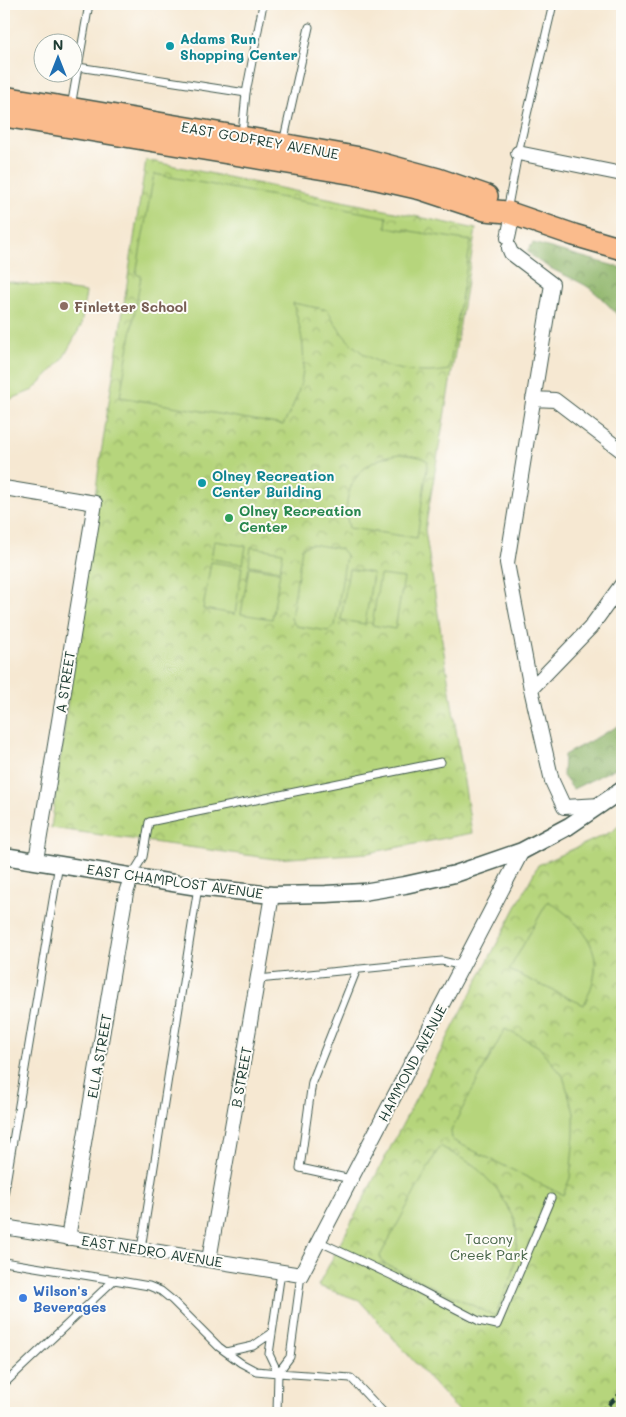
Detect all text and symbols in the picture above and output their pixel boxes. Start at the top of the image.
place label: Adams Run Shopping Center [180,29,298,64]
north arrow [32,32,82,82]
text: N [53,35,63,54]
marker: Adams Run Shopping Center [164,40,176,52]
street label: EAST GODFREY AVENUE [180,117,340,163]
place label: Finletter School [74,297,187,316]
marker: Finletter School [58,300,70,312]
place label: Olney Recreation Center Building [212,466,334,501]
marker: Olney Recreation Center Building [196,477,208,489]
place label: Olney Recreation Center [239,501,361,536]
marker: Olney Recreation Center [223,512,235,524]
street label: A STREET [51,649,79,714]
street label: EAST CHAMPLOST AVENUE [85,859,265,903]
street label: HAMMOND AVENUE [373,1001,451,1125]
street label: ELLA STREET [82,1012,116,1100]
street label: B STREET [226,1045,256,1109]
park label: Tacony Creek Park [450,1229,528,1264]
street label: EAST NEDRO AVENUE [80,1230,224,1272]
place label: Wilson's Beverages [33,1281,106,1316]
marker: Wilson's Beverages [17,1292,29,1304]

